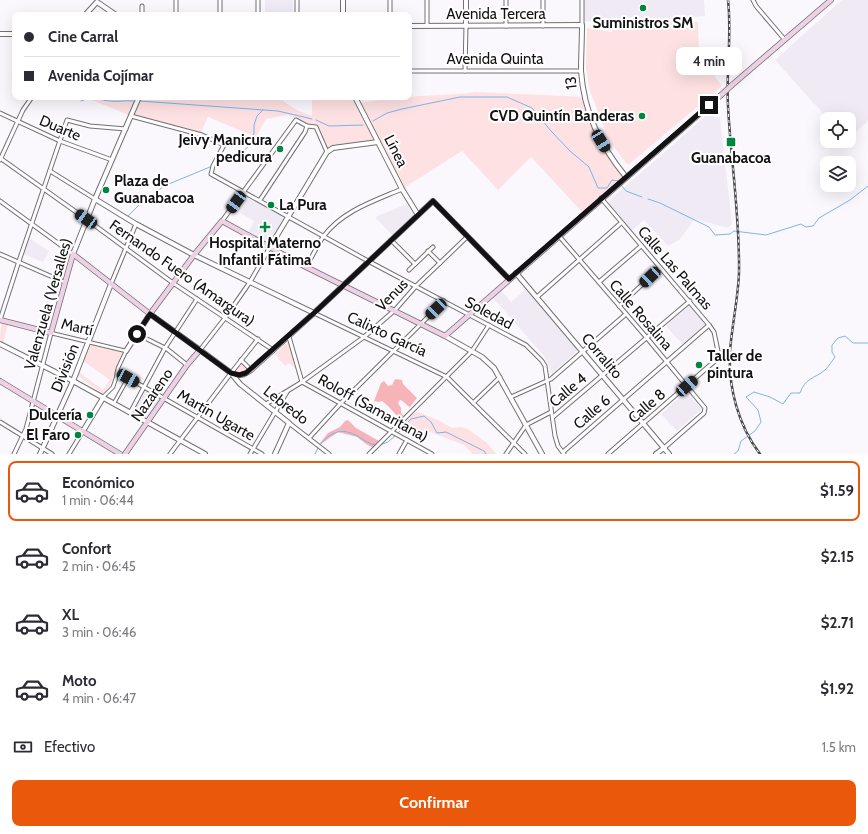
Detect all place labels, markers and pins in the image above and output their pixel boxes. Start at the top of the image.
marker: Suministros SM [638,3,648,13]
place label: Suministros SM [592,14,694,32]
place label: CVD Quintín Banderas [489,107,634,125]
marker: CVD Quintín Banderas [637,111,647,121]
place label: Jeivy Manicura pedicura [178,131,273,166]
marker: Guanabacoa [725,136,737,148]
marker: Jeivy Manicura pedicura [275,144,285,154]
place label: Guanabacoa [691,149,772,167]
place label: Plaza de Guanabacoa [114,172,195,207]
marker: Plaza de Guanabacoa [101,185,111,195]
place label: La Pura [279,196,327,214]
marker: La Pura [266,200,276,210]
marker: Hospital Materno Infantil Fátima [259,221,271,233]
place label: Hospital Materno Infantil Fátima [209,234,322,269]
place label: Taller de pintura [707,347,762,382]
marker: Taller de pintura [694,360,704,370]
place label: Dulcería [29,406,83,424]
marker: Dulcería [85,410,95,420]
place label: El Faro [26,426,70,444]
marker: El Faro [73,430,83,440]

